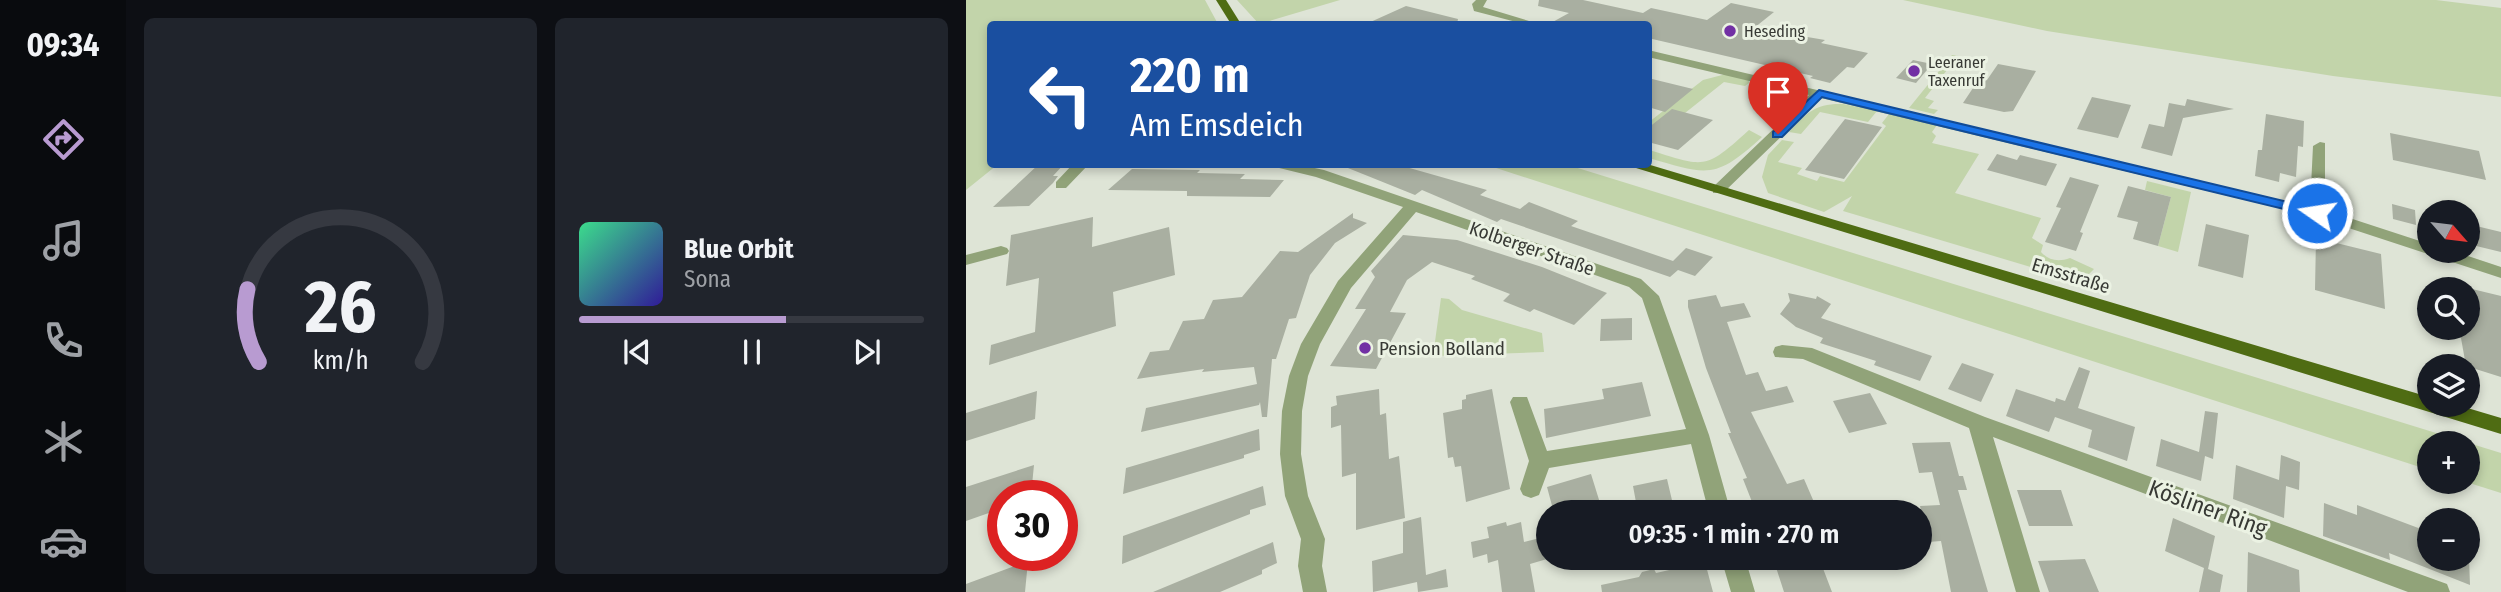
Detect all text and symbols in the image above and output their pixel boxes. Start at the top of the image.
place label: Heseding [1744,22,1805,41]
marker: Heseding [1722,23,1738,39]
text: 09:34 [26,26,100,64]
text: 220 m [1130,46,1250,105]
icon: left [1015,49,1106,140]
place label: Leeraner Taxenruf [1928,53,1986,90]
pin [1748,62,1808,134]
marker: Leeraner Taxenruf [1906,63,1922,79]
icon: arrive [1759,73,1797,111]
text: Am Emsdeich [1130,106,1304,144]
icon: directions [39,115,88,164]
position arrow [2280,176,2354,250]
north arrow [2417,200,2480,262]
map controls [2417,200,2480,571]
icon: music [39,216,88,265]
street label: Kolberger Straße [1466,216,1597,281]
text: Blue Orbit [684,234,794,265]
street label: Emsstraße [2029,253,2113,298]
text: 26 [304,264,376,351]
text: Sona [684,265,731,293]
button: search [2417,277,2480,340]
icon: phone [39,316,88,365]
icon: previous [618,333,656,371]
icon: pause [733,333,771,371]
icon: next [848,333,886,371]
place label: Pension Bolland [1379,337,1505,360]
marker: Pension Bolland [1357,340,1373,356]
text: km/h [313,346,368,376]
button: layers [2417,354,2480,417]
icon: climate [39,417,88,466]
button: + [2417,431,2480,494]
street label: Kösliner Ring [2145,474,2271,542]
speed limit sign: 30 [987,480,1078,571]
button: − [2417,508,2480,571]
icon: car [39,517,88,566]
text: 09:35 · 1 min · 270 m [1629,519,1839,550]

